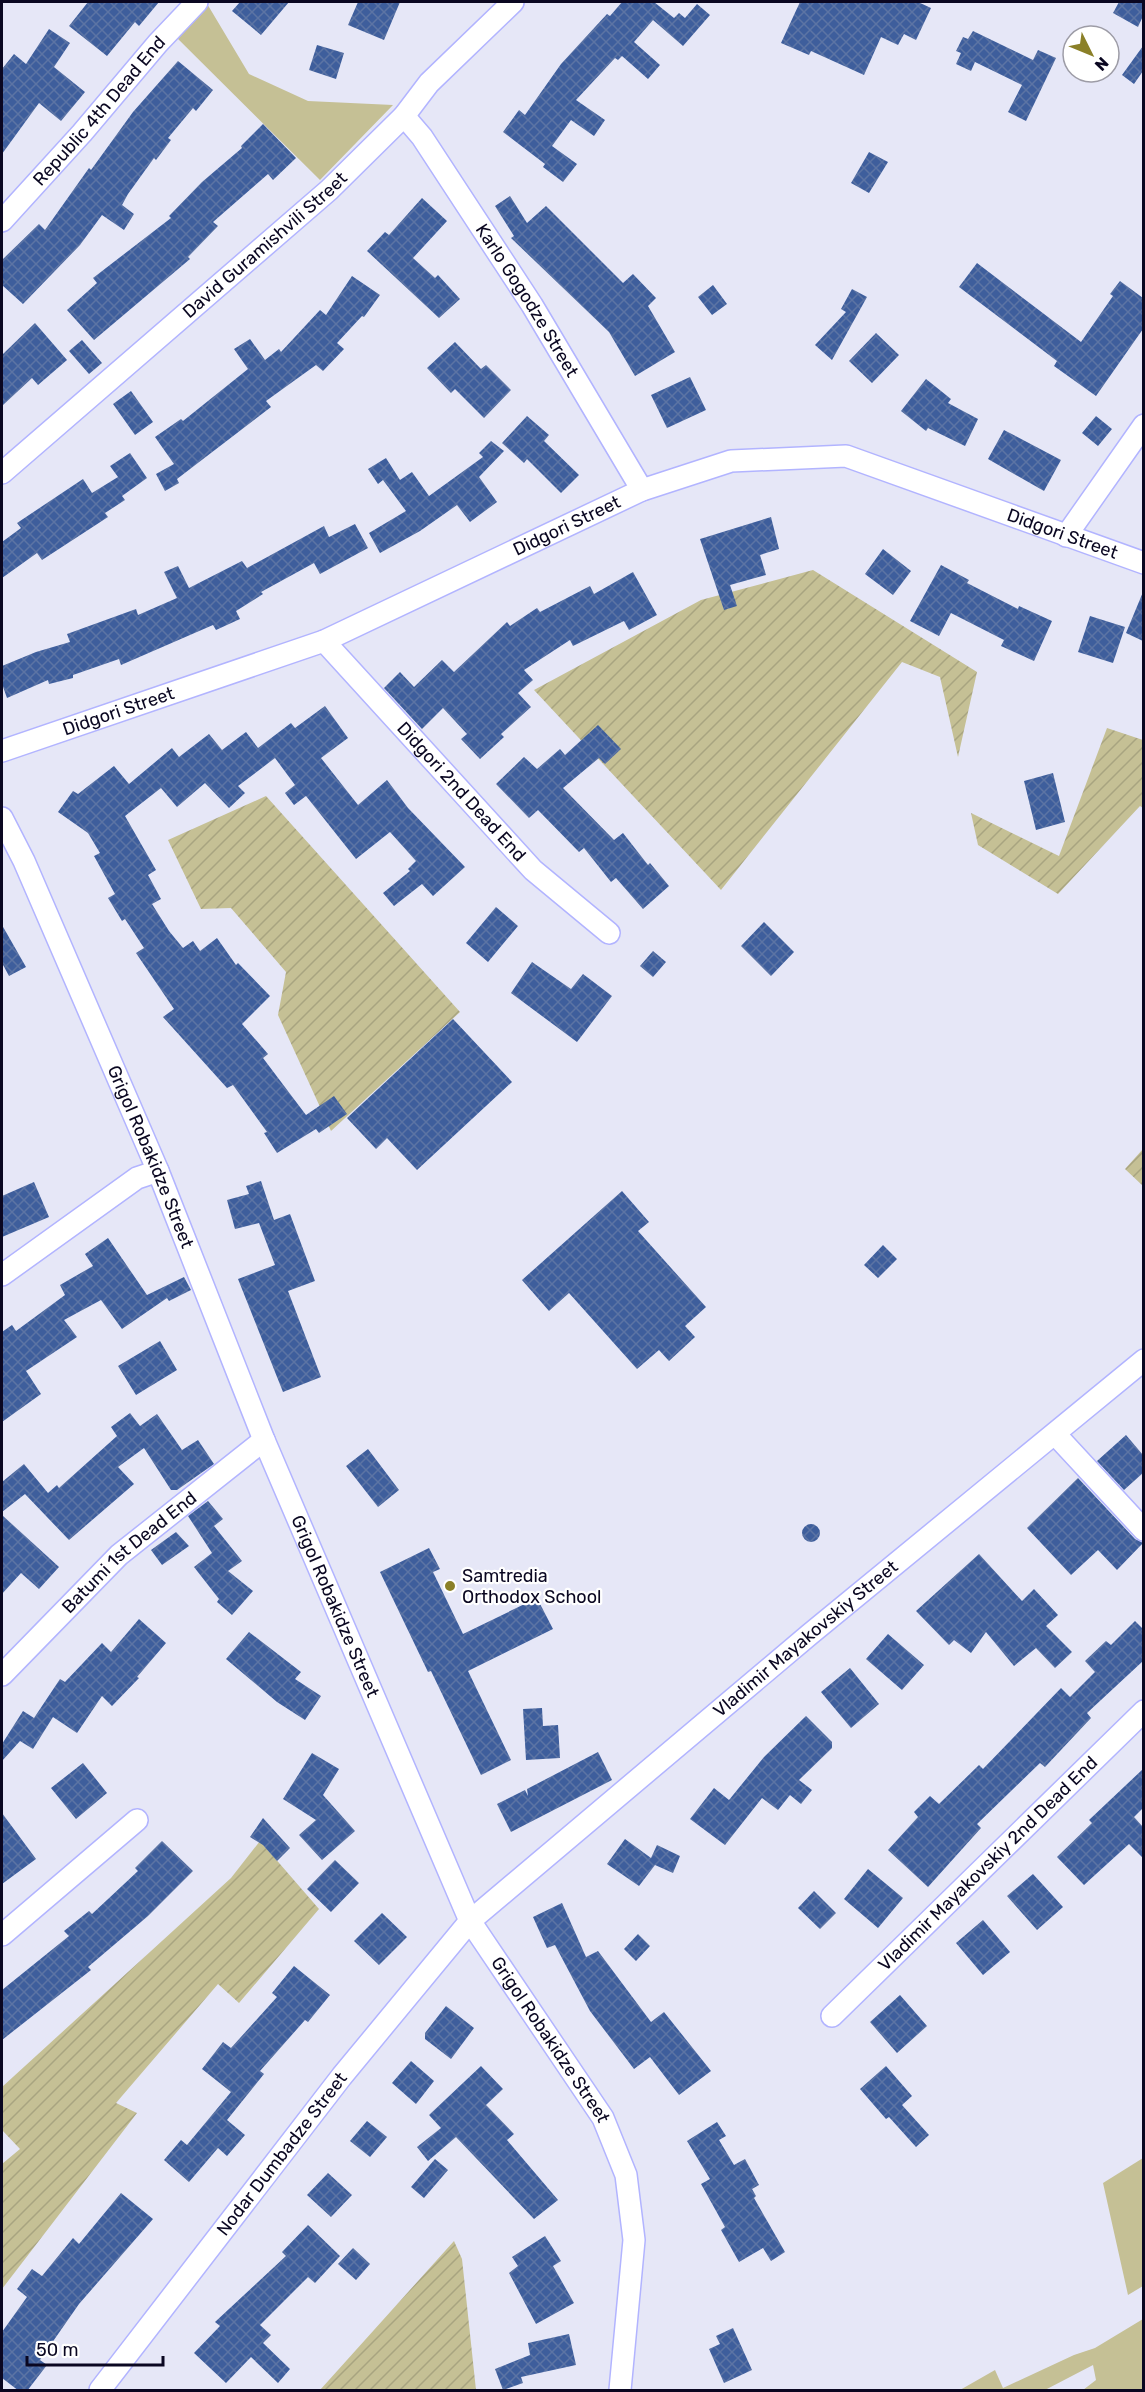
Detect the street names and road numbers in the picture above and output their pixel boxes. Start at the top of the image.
street label: Republic 4th Dead End [29,31,170,190]
street label: David Guramishvili Street [178,167,352,323]
street label: Karlo Gogodze Street [471,220,583,381]
street label: Didgori Street [510,491,624,561]
street label: Didgori Street [1004,504,1121,564]
street label: Didgori Street [60,682,177,740]
street label: Didgori 2nd Dead End [392,717,531,866]
street label: Grigol Robakidze Street [103,1062,198,1251]
street label: Batumi 1st Dead End [57,1487,201,1618]
street label: Grigol Robakidze Street [286,1512,384,1701]
street label: Vladimir Mayakovskiy Street [709,1556,902,1722]
street label: Vladimir Mayakovskiy 2nd Dead End [874,1752,1102,1976]
street label: Grigol Robakidze Street [486,1953,615,2126]
street label: Nodar Dumbadze Street [212,2068,352,2240]

